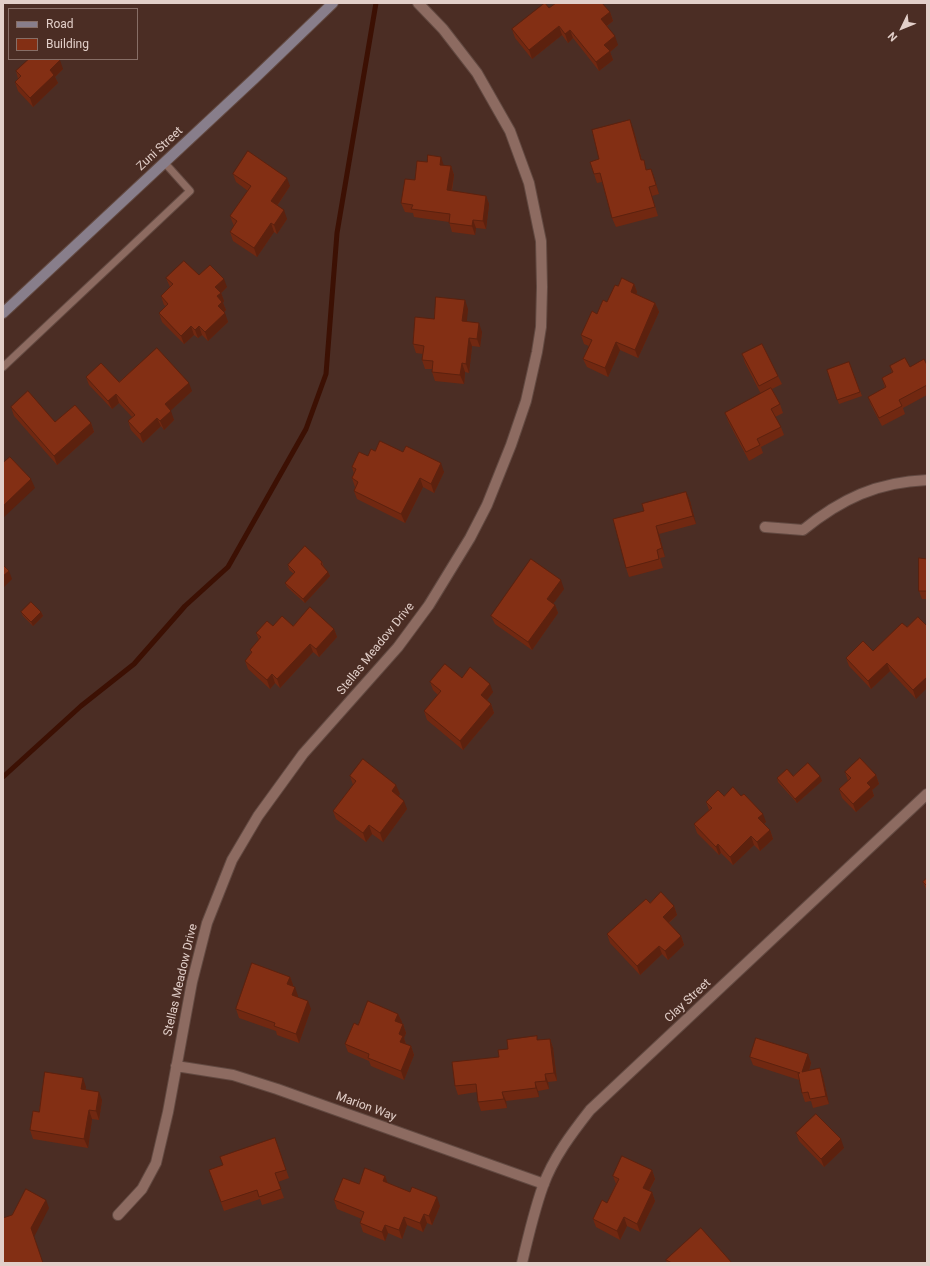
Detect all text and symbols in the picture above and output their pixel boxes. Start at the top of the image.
legend [8,8,138,60]
north arrow [882,8,922,48]
text: Road [46,17,74,31]
text: N [885,29,900,44]
text: Building [46,37,89,51]
street label: Zuni Street [134,124,186,174]
street label: Stellas Meadow Drive [334,600,418,698]
street label: Stellas Meadow Drive [161,922,201,1038]
street label: Clay Street [662,976,714,1026]
street label: Marion Way [334,1089,398,1125]

